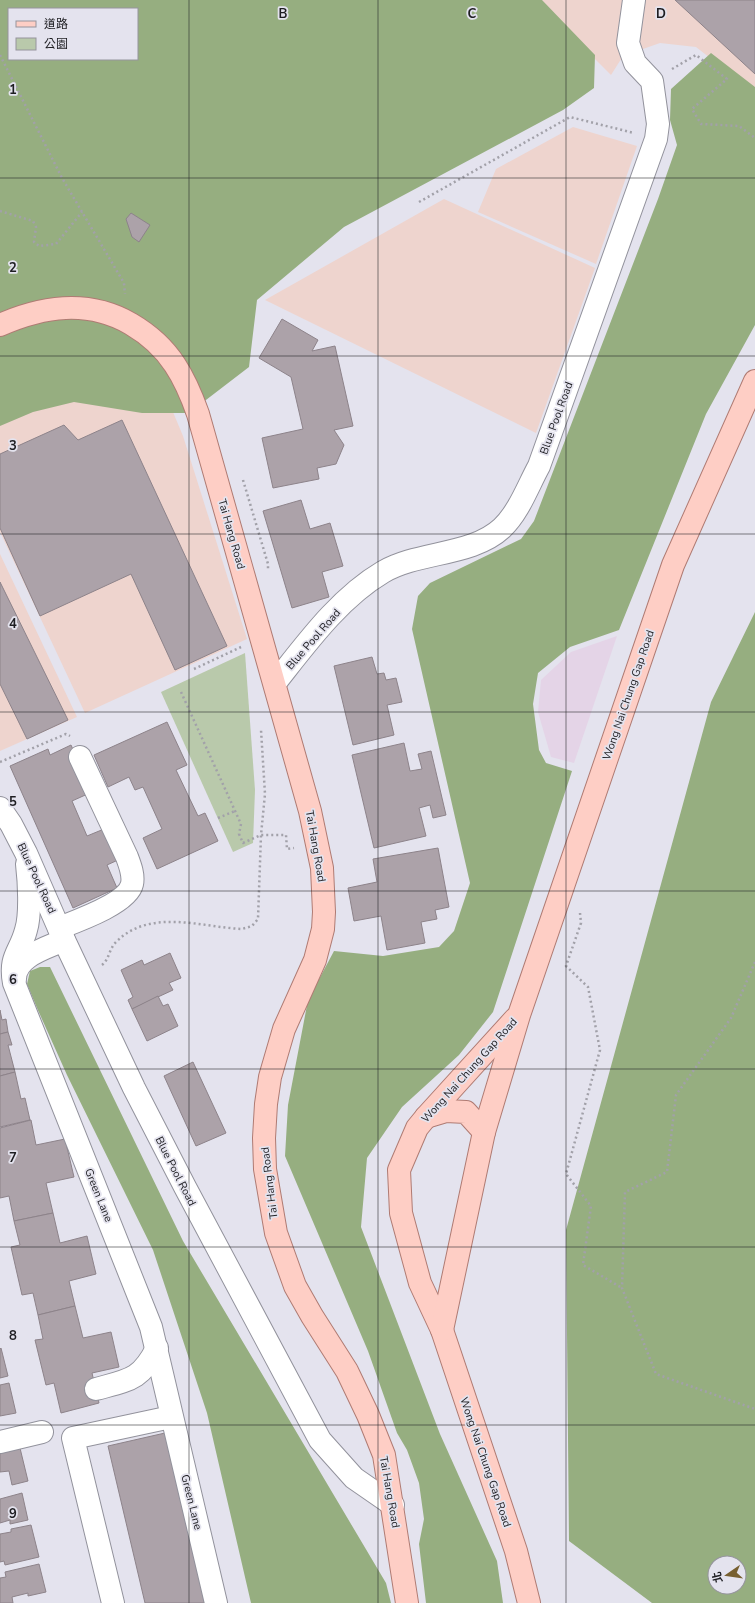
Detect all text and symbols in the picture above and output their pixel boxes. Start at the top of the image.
text: B [279,5,288,23]
text: C [468,5,477,23]
text: D [656,5,666,23]
legend [8,8,138,60]
text: 道路 [44,16,68,32]
text: 公園 [44,36,68,52]
text: 1 [9,81,17,99]
text: 2 [9,259,17,277]
street label: Blue Pool Road [536,380,577,457]
text: 3 [9,437,17,455]
street label: Tai Hang Road [214,497,249,571]
street label: Blue Pool Road [283,606,344,673]
text: 4 [9,615,17,633]
street label: Wong Nai Chung Gap Road [599,628,658,762]
text: 5 [9,793,17,811]
street label: Tai Hang Road [302,809,329,883]
street label: Blue Pool Road [14,841,59,916]
text: 6 [9,971,17,989]
street label: Wong Nai Chung Gap Road [418,1015,521,1126]
street label: Blue Pool Road [152,1134,200,1209]
street label: Tai Hang Road [258,1146,281,1220]
text: 7 [9,1149,17,1167]
street label: Green Lane [81,1166,116,1224]
text: 8 [9,1327,17,1345]
street label: Wong Nai Chung Gap Road [456,1395,515,1529]
street label: Tai Hang Road [376,1455,403,1529]
street label: Green Lane [177,1473,206,1532]
text: 9 [9,1505,17,1523]
north arrow [707,1555,747,1595]
text: 北 [709,1570,726,1584]

